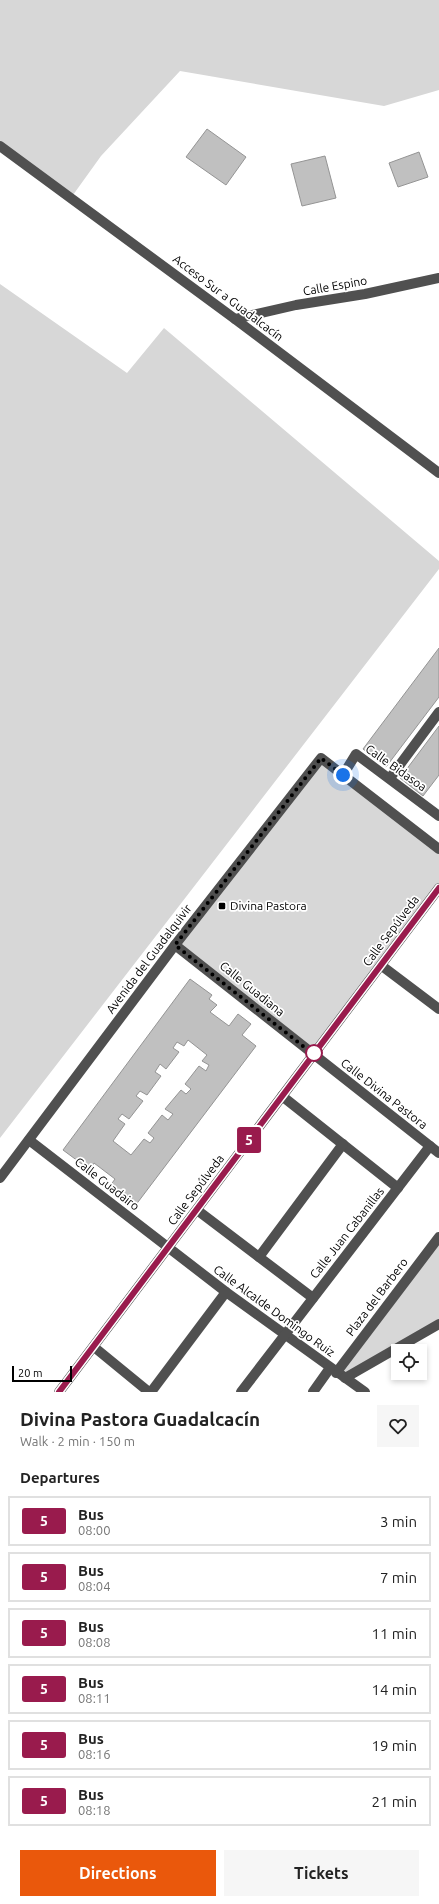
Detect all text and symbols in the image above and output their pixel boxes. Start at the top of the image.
street label: Acceso Sur a Guadalcacín [171,252,286,343]
street label: Calle Espino [302,273,368,298]
street label: Calle Bidasoa [363,742,429,793]
your location [333,765,353,785]
street label: Calle Sepúlveda [360,893,421,968]
place label: Divina Pastora [230,899,307,912]
street label: Avenida del Guadalquivir [103,901,194,1016]
marker: Divina Pastora [217,901,227,911]
street label: Calle Guadiana [217,959,287,1019]
unlabelled marker [305,1044,323,1062]
street label: Calle Divina Pastora [339,1056,430,1131]
line badge: 5 [236,1127,262,1153]
text: 5 [245,1132,253,1148]
street label: Calle Sepúlveda [165,1152,226,1227]
street label: Calle Guadairo [73,1155,142,1213]
street label: Calle Juan Cabanillas [307,1185,386,1281]
street label: Plaza del Barbero [343,1255,410,1338]
street label: Calle Alcalde Domingo Ruiz [211,1262,338,1359]
map controls [391,1344,427,1380]
button: locate [391,1344,427,1380]
scale bar [12,1364,72,1383]
text: 20 m [18,1367,42,1379]
button: heart [377,1405,419,1447]
text: Divina Pastora Guadalcacín [20,1408,260,1430]
text: Walk · 2 min · 150 m [20,1434,135,1448]
text: Departures [20,1469,100,1486]
text: Bus [78,1506,104,1523]
text: 5 [40,1513,48,1529]
text: 3 min [380,1513,417,1530]
text: 08:00 [78,1523,111,1537]
text: Bus [78,1562,104,1579]
text: 5 [40,1569,48,1585]
text: 7 min [380,1569,417,1586]
text: 08:04 [78,1579,111,1593]
text: Bus [78,1618,104,1635]
text: 5 [40,1625,48,1641]
text: 11 min [371,1625,417,1642]
text: 08:08 [78,1635,111,1649]
text: Bus [78,1674,104,1691]
text: 5 [40,1681,48,1697]
text: 14 min [371,1681,417,1698]
text: 08:11 [78,1691,111,1705]
text: Bus [78,1730,104,1747]
text: 5 [40,1737,48,1753]
text: 19 min [371,1737,417,1754]
text: 08:16 [78,1747,111,1761]
text: Bus [78,1786,104,1803]
text: 5 [40,1793,48,1809]
text: 21 min [371,1793,417,1810]
text: 08:18 [78,1803,111,1817]
button: Directions [20,1850,216,1896]
button: Tickets [224,1850,419,1896]

